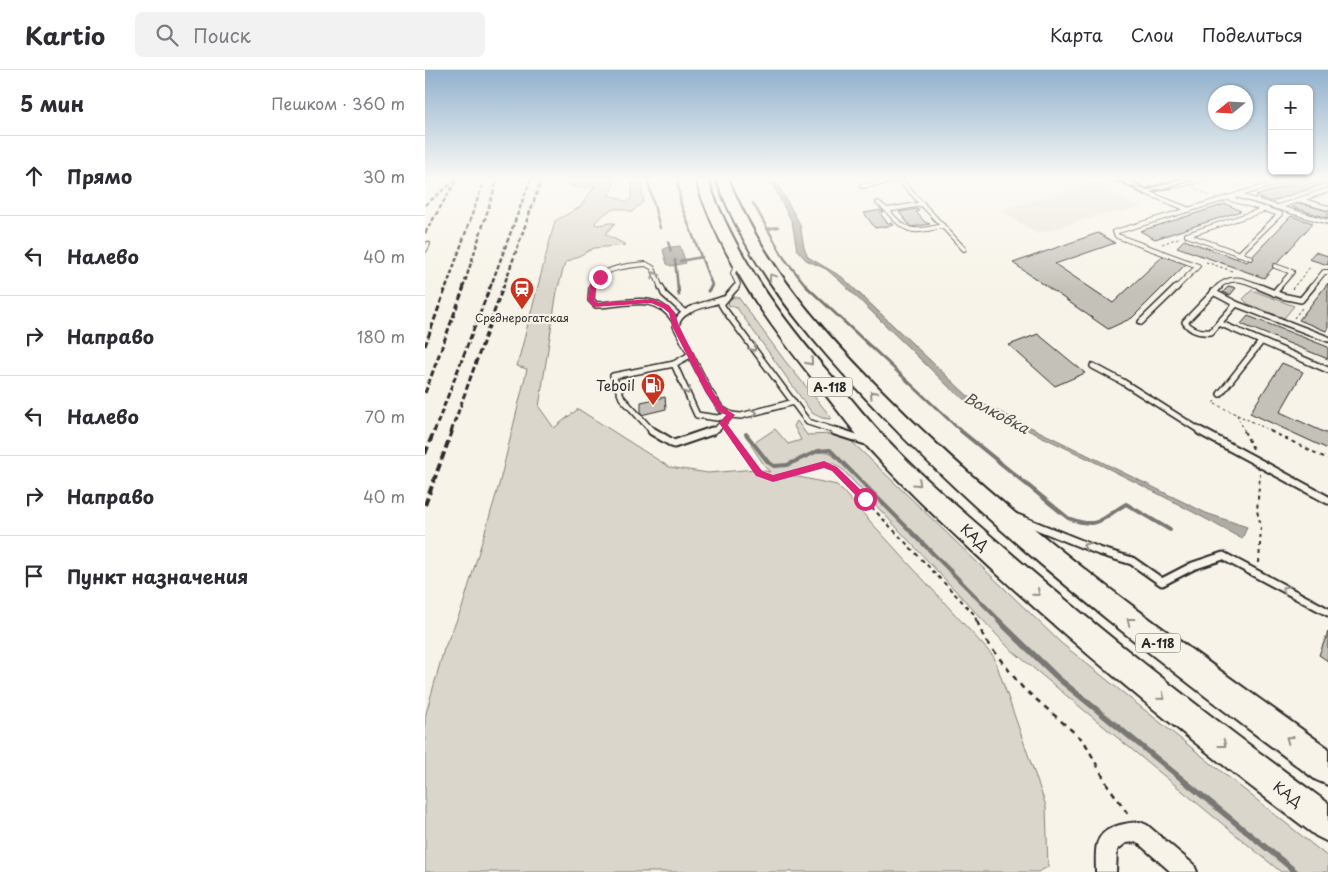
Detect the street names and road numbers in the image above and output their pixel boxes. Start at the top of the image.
road number: А-118 [807,378,853,396]
street label: КАД [956,518,994,556]
road number: А-118 [1135,634,1181,652]
street label: КАД [1269,776,1307,812]

